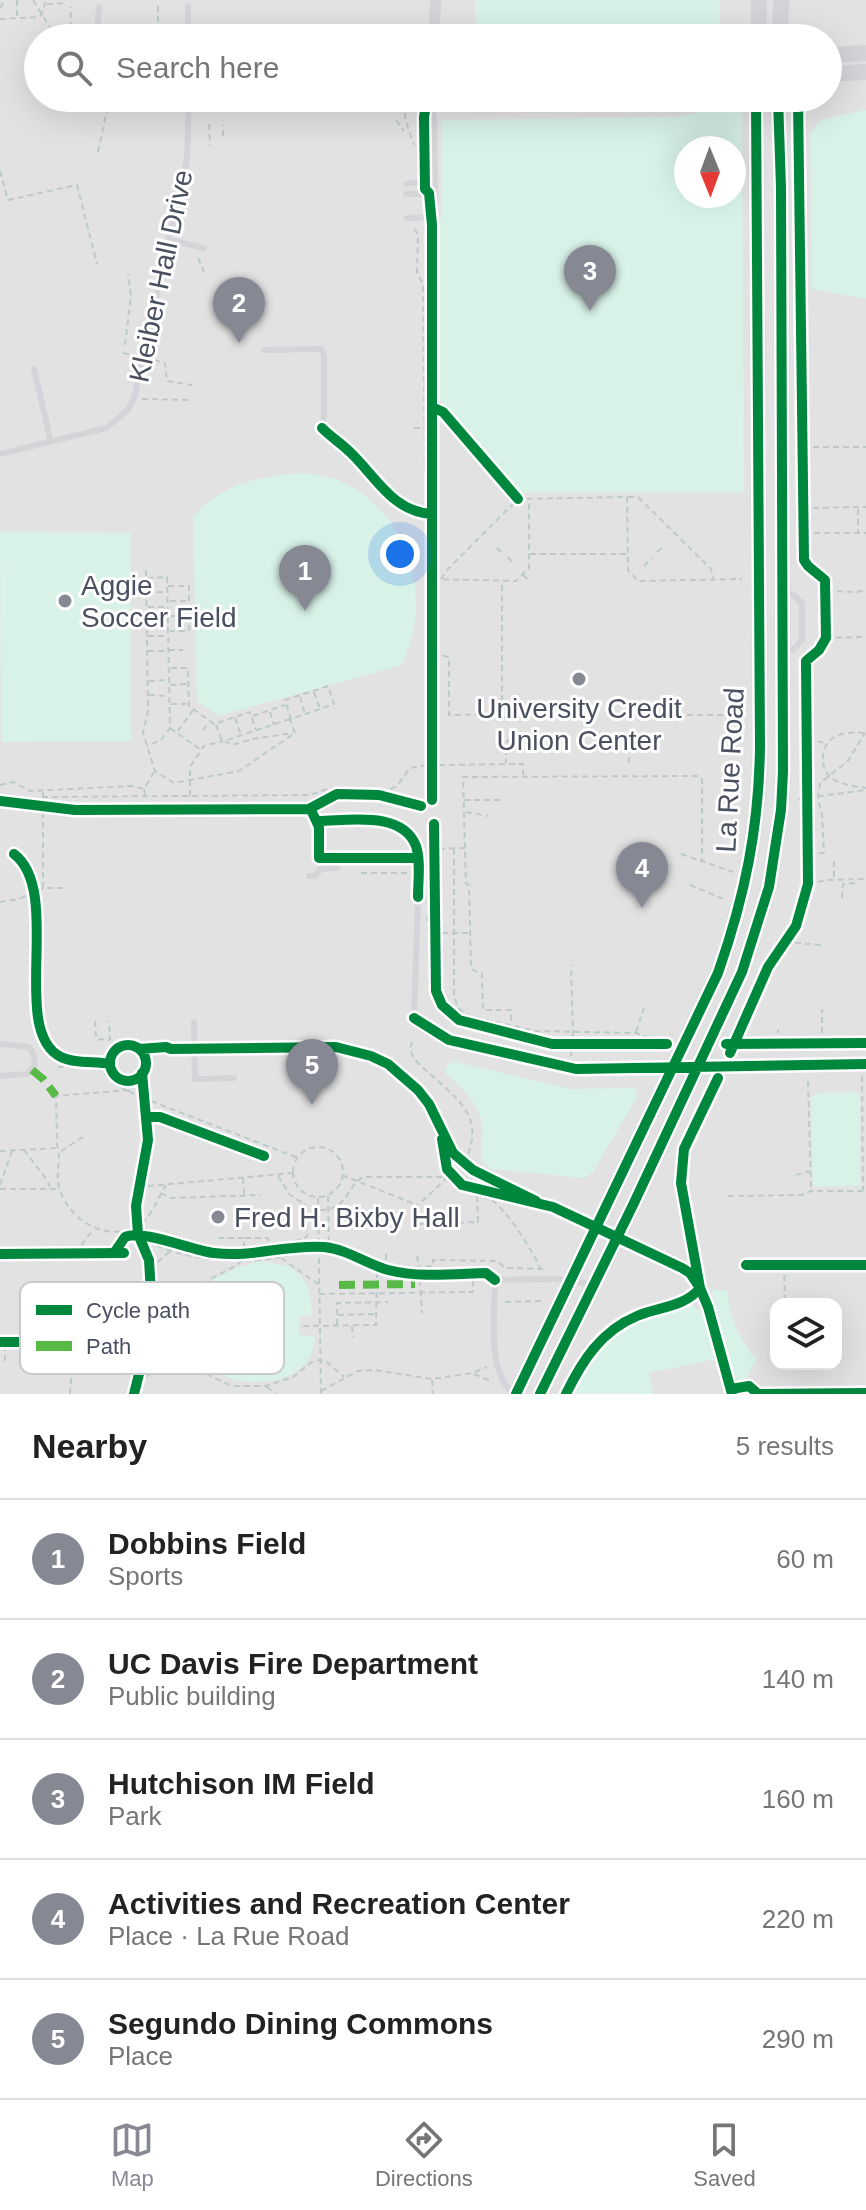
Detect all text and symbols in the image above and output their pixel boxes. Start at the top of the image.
search box [24,24,842,112]
icon: search [52,46,96,90]
text: Search here [116,51,279,84]
north arrow [674,136,746,208]
street label: Kleiber Hall Drive [123,167,199,385]
pin: 3 [564,245,616,311]
pin: 2 [213,277,265,343]
your location [380,534,420,574]
pin: 1 [279,545,331,611]
place label: Aggie Soccer Field [81,570,237,633]
marker: Aggie Soccer Field [56,592,74,610]
marker: University Credit Union Center [570,670,588,688]
street label: La Rue Road [710,687,750,853]
place label: University Credit Union Center [476,693,682,756]
pin: 4 [616,842,668,908]
pin: 5 [286,1039,338,1105]
place label: Fred H. Bixby Hall [234,1202,460,1233]
marker: Fred H. Bixby Hall [209,1208,227,1226]
legend [20,1282,284,1374]
text: Cycle path [86,1298,190,1323]
map controls [770,1298,842,1370]
button: layers [770,1298,842,1370]
text: Path [86,1334,131,1359]
text: Nearby [32,1427,147,1465]
text: 5 results [736,1431,834,1461]
text: Dobbins Field [108,1527,306,1560]
text: 1 [51,1544,65,1574]
text: 60 m [776,1544,834,1574]
text: Sports [108,1561,183,1591]
text: UC Davis Fire Department [108,1647,478,1680]
text: 2 [51,1664,65,1694]
text: 140 m [762,1664,834,1694]
text: Public building [108,1681,276,1711]
text: Hutchison IM Field [108,1767,375,1800]
text: 3 [51,1784,65,1814]
text: 160 m [762,1784,834,1814]
text: Park [108,1801,161,1831]
text: Activities and Recreation Center [108,1887,570,1920]
text: 4 [51,1904,65,1934]
text: 220 m [762,1904,834,1934]
text: Place · La Rue Road [108,1921,349,1951]
text: Segundo Dining Commons [108,2007,493,2040]
text: 5 [51,2024,65,2054]
text: 290 m [762,2024,834,2054]
text: Place [108,2041,173,2071]
tab: Map [110,2118,154,2192]
tab: Directions [375,2118,473,2192]
tab: Saved [693,2118,756,2192]

